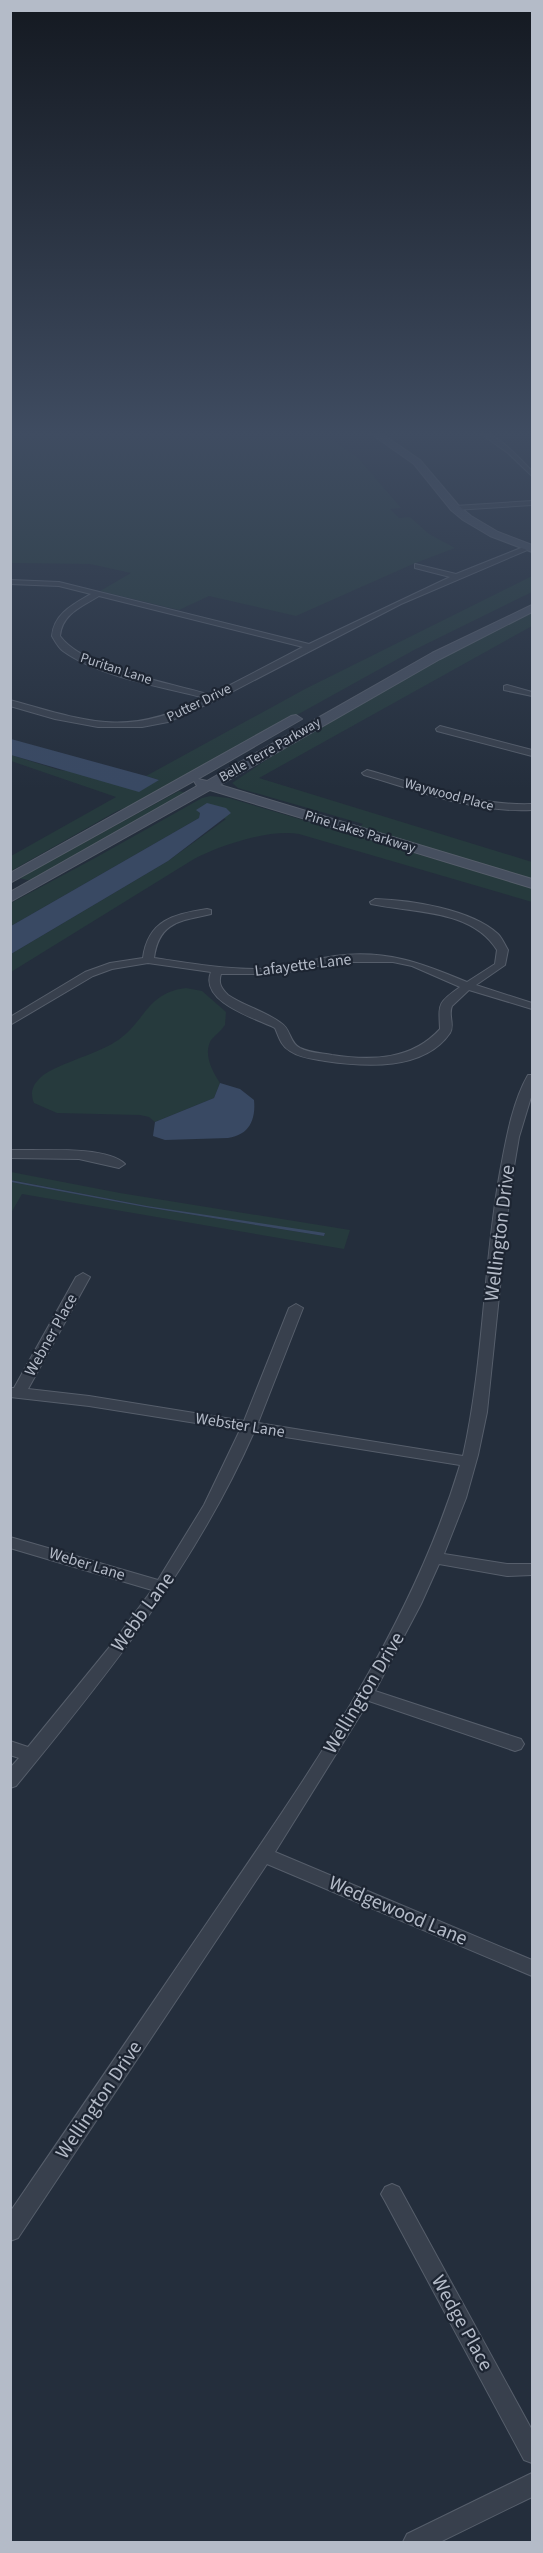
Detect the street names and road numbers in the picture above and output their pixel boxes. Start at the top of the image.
street label: Puritan Lane [78,648,154,690]
street label: Putter Drive [163,679,235,727]
street label: Belle Terre Parkway [215,712,325,787]
street label: Waywood Place [402,773,496,817]
street label: Pine Lakes Parkway [302,806,418,858]
street label: Lafayette Lane [253,948,353,982]
street label: Wellington Drive [478,1163,522,1303]
street label: Webner Place [19,1290,83,1380]
street label: Webster Lane [194,1407,286,1443]
street label: Weber Lane [46,1542,128,1586]
street label: Webb Lane [105,1566,182,1658]
street label: Wellington Drive [317,1627,411,1759]
street label: Wedgewood Lane [324,1869,472,1953]
street label: Wellington Drive [49,2035,149,2165]
street label: Wedge Place [424,2270,500,2376]

